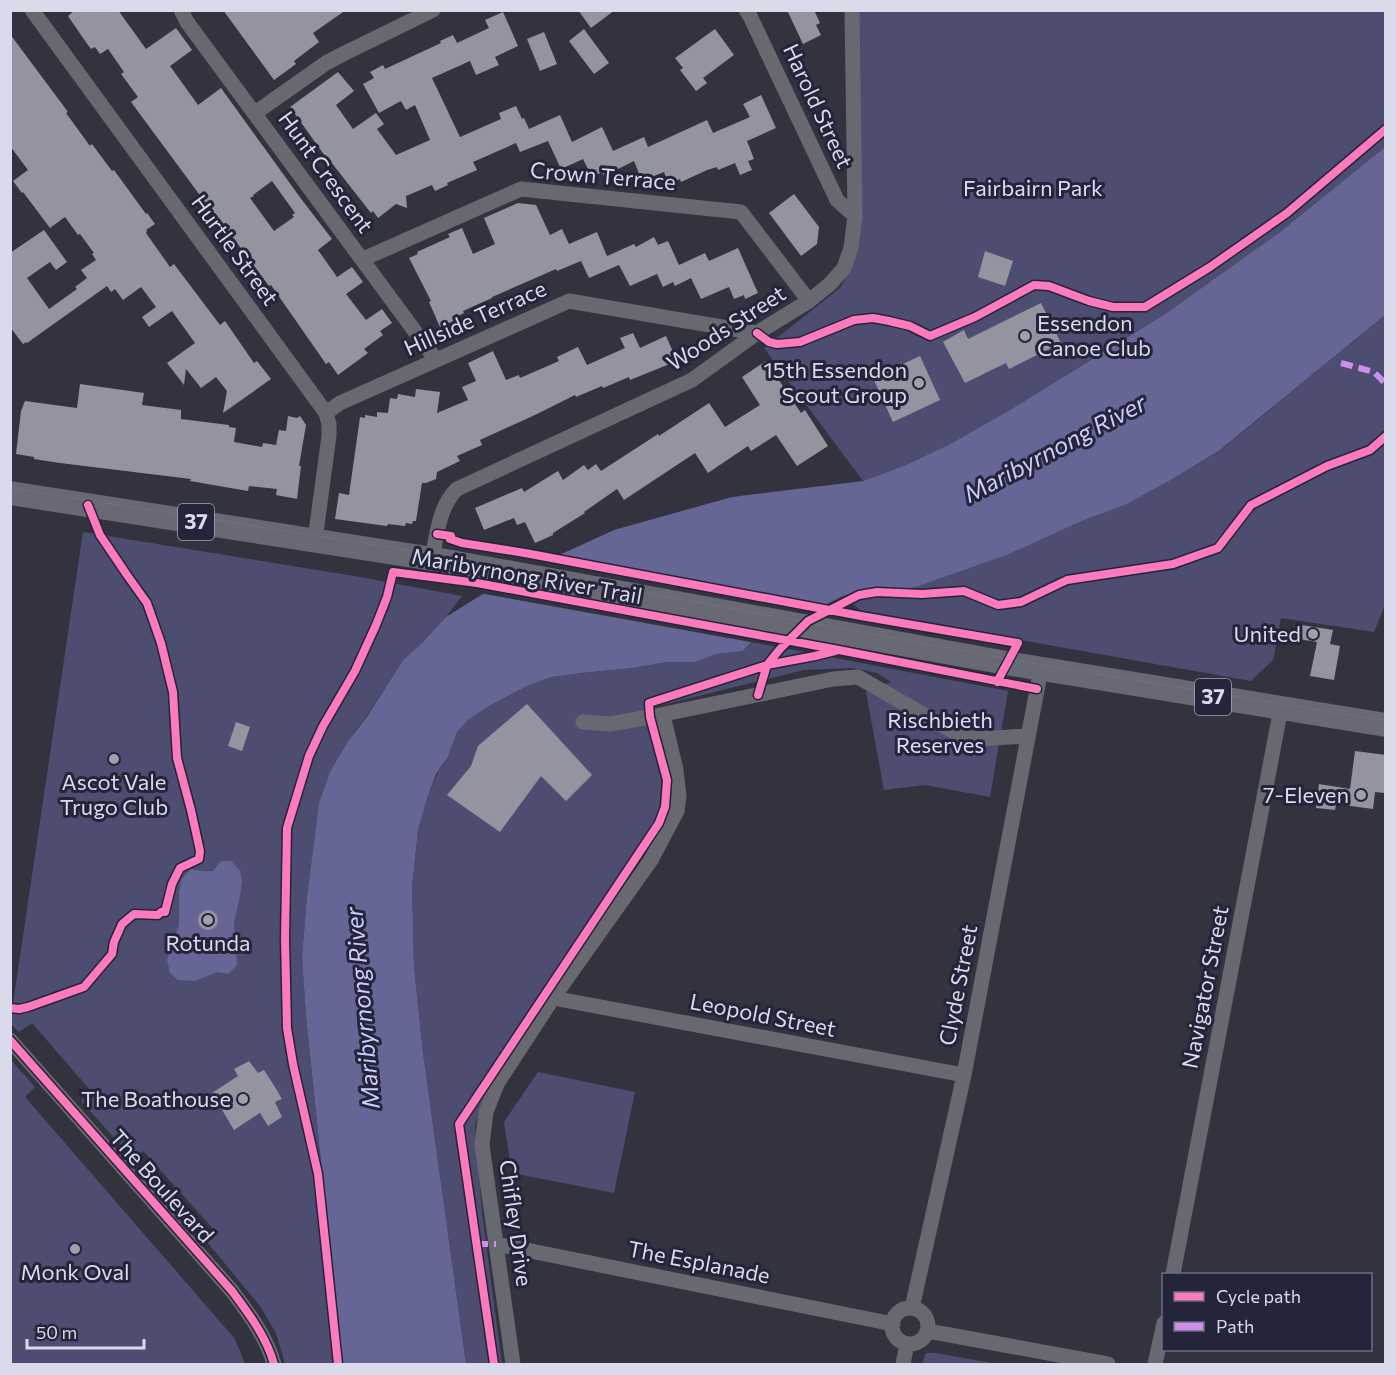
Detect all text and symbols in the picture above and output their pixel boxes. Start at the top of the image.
street label: Harold Street [778,39,859,172]
street label: Hunt Crescent [273,106,380,238]
street label: Crown Terrace [529,156,677,195]
park label: Fairbairn Park [963,174,1103,201]
street label: Hurtle Street [186,189,285,310]
street label: Hillside Terrace [399,274,550,361]
street label: Woods Street [661,279,790,376]
place label: Essendon Canoe Club [1037,309,1151,361]
marker: Essendon Canoe Club [1018,329,1032,343]
place label: 15th Essendon Scout Group [763,356,907,408]
marker: 15th Essendon Scout Group [912,376,926,390]
water label: Maribyrnong River [958,387,1152,508]
road number: 37 [178,504,214,540]
street label: Maribyrnong River Trail [410,542,644,609]
place label: United [1233,620,1301,647]
marker: United [1306,627,1320,641]
road number: 37 [1195,679,1231,715]
park label: Rischbieth Reserves [887,706,993,758]
marker: Ascot Vale Trugo Club [107,752,121,766]
place label: Ascot Vale Trugo Club [60,768,168,820]
place label: 7-Eleven [1263,781,1349,808]
marker: 7-Eleven [1354,788,1368,802]
street label: Navigator Street [1175,903,1234,1071]
water label: Maribyrnong River [338,905,385,1110]
marker: Rotunda [201,913,215,927]
street label: Clyde Street [933,922,982,1048]
place label: Rotunda [165,929,251,956]
street label: Leopold Street [688,987,838,1042]
place label: The Boathouse [81,1085,231,1112]
marker: The Boathouse [236,1092,250,1106]
street label: The Boulevard [105,1124,220,1248]
street label: Chifley Drive [494,1158,539,1288]
street label: The Esplanade [626,1235,772,1289]
marker: Monk Oval [68,1242,82,1256]
place label: Monk Oval [20,1258,130,1285]
legend [1162,1273,1372,1351]
text: Cycle path [1216,1285,1301,1307]
scale bar [27,1312,144,1350]
text: Path [1216,1315,1254,1337]
text: 50 m [36,1321,77,1343]

